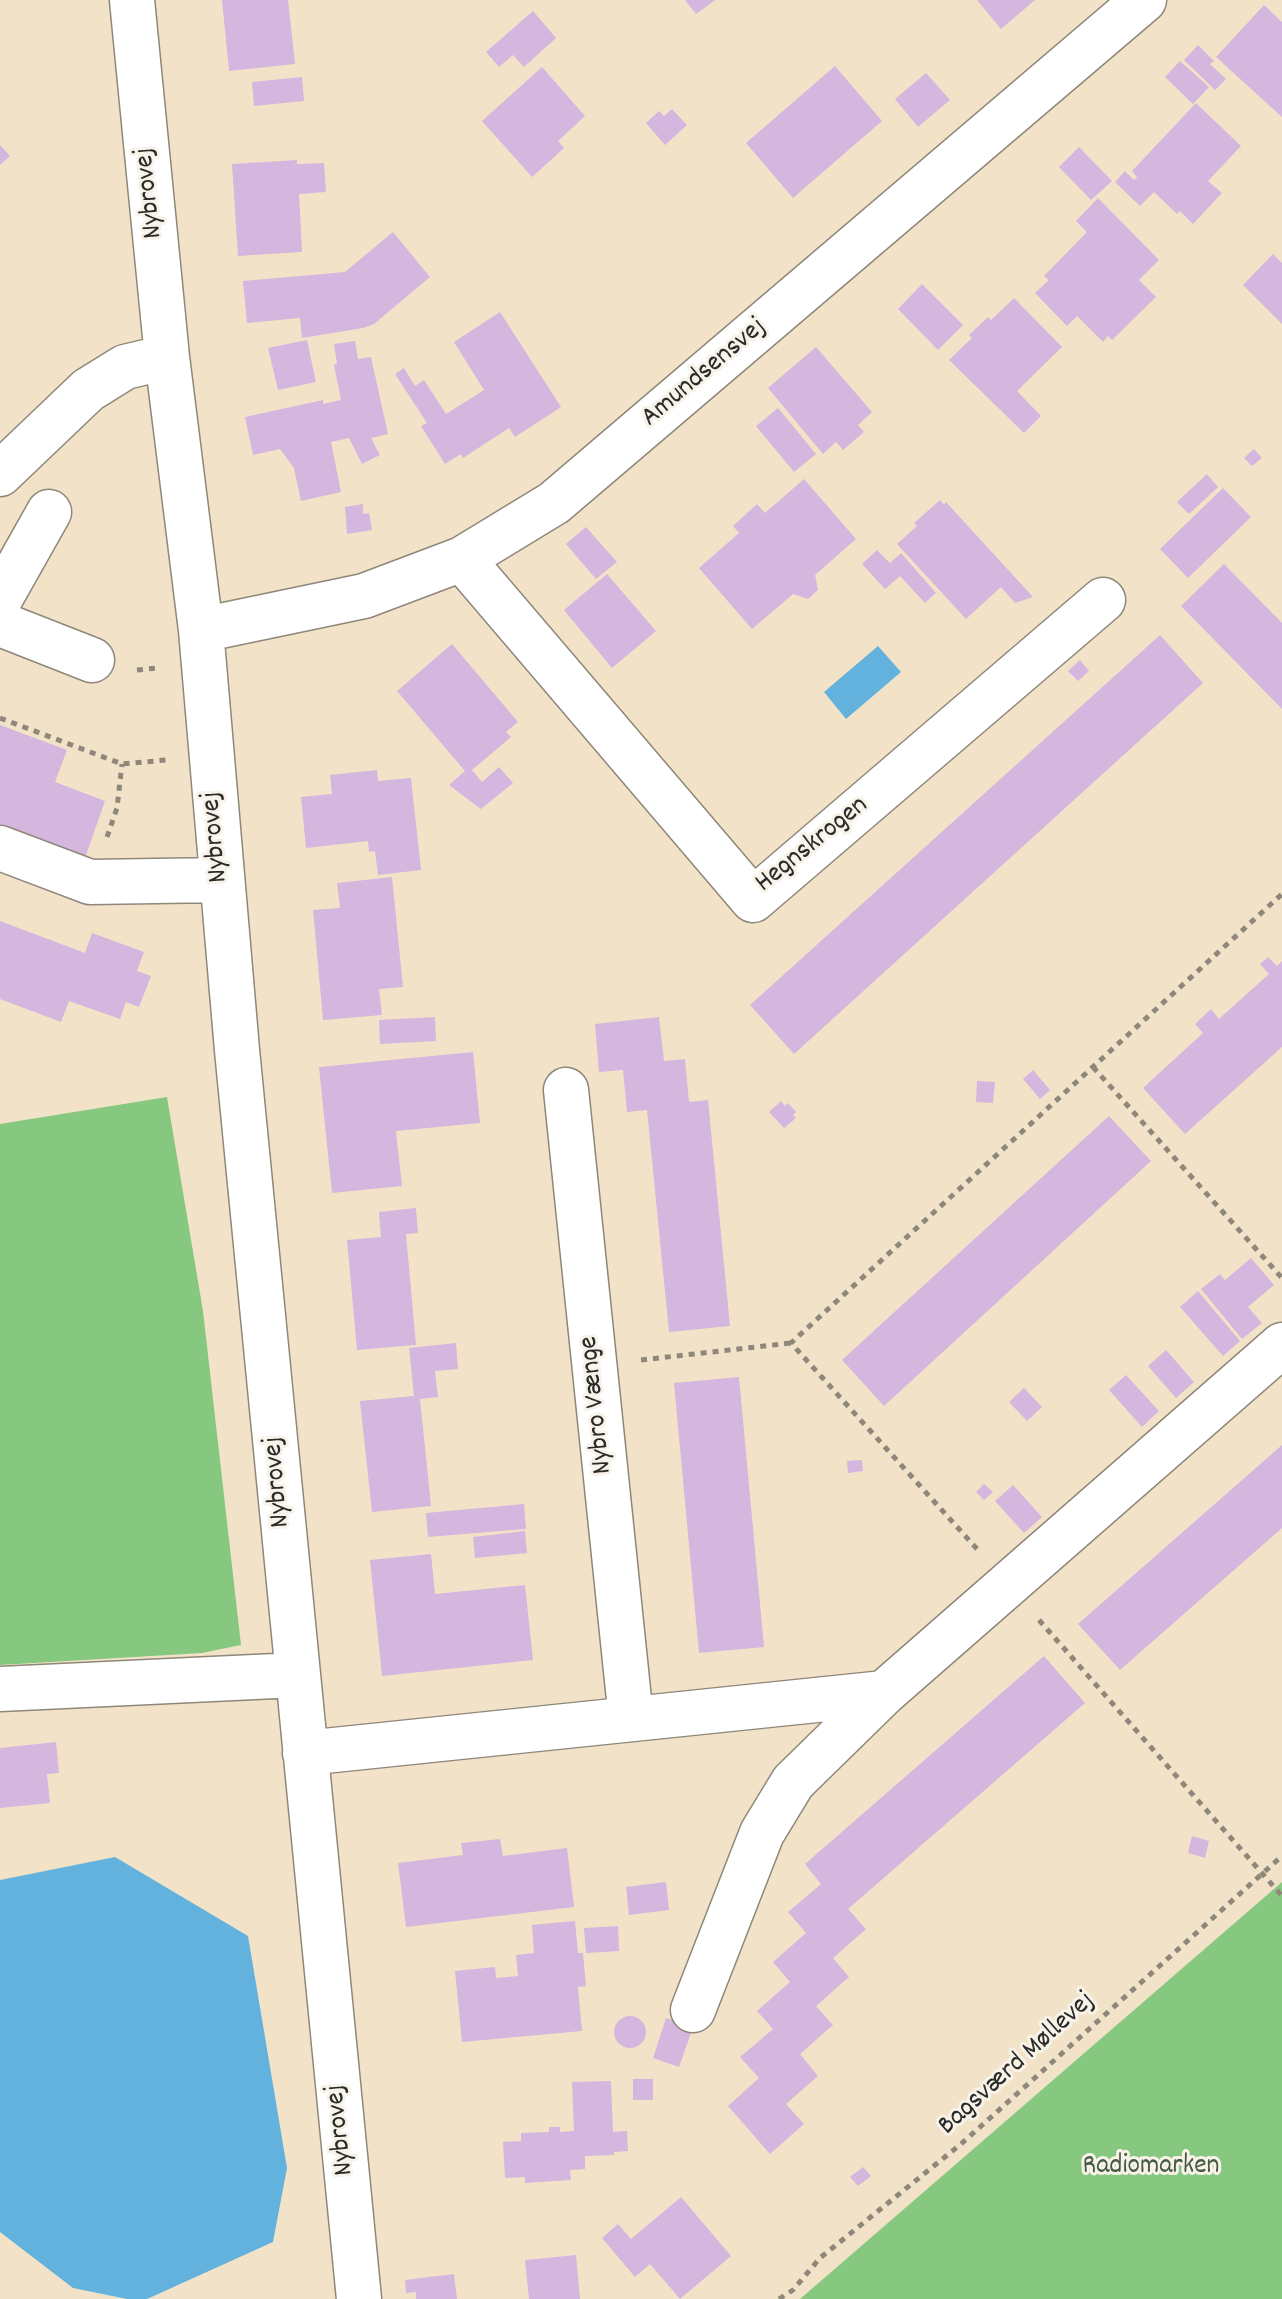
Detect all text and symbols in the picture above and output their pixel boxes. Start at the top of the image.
street label: Nybrovej [130,146,172,240]
street label: Amundsensvej [636,312,774,436]
street label: Nybrovej [196,790,238,884]
street label: Hegnskrogen [750,790,876,902]
street label: Nybro Vænge [574,1334,622,1476]
street label: Nybrovej [258,1435,300,1529]
street label: Bagsværd Møllevej [933,1986,1103,2144]
street label: Nybrovej [321,2083,363,2177]
park label: Radiomarken [1083,2151,1219,2185]

